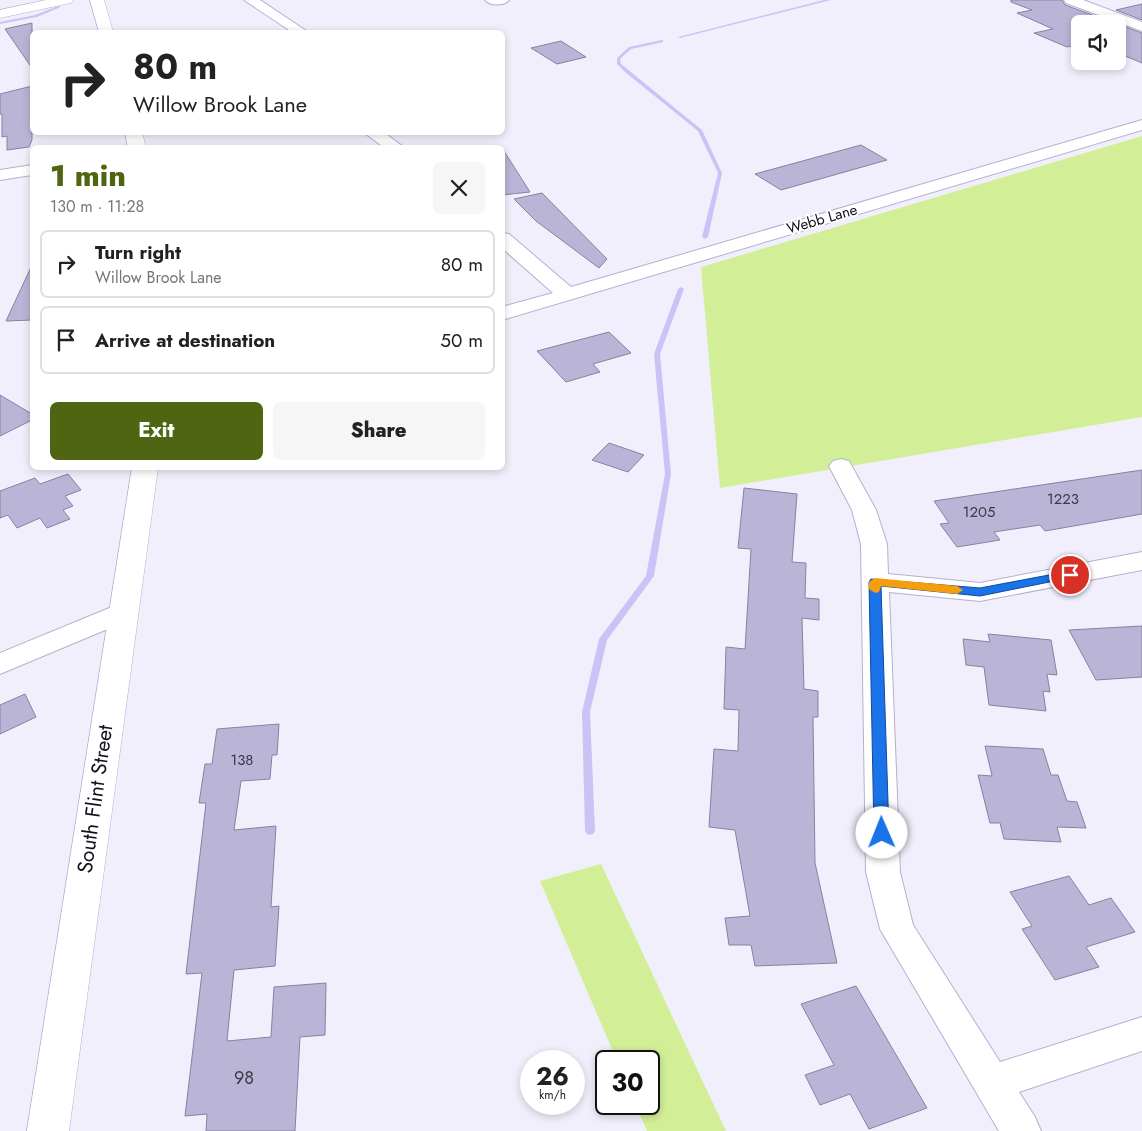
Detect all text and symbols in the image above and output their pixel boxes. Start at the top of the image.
map controls [1071,15,1126,70]
button: sound [1071,15,1126,70]
text: 80 m [133,42,217,92]
icon: right [50,50,115,115]
text: Willow Brook Lane [133,88,307,120]
text: 1 min [50,154,126,197]
button: close [433,162,485,214]
text: 130 m · 11:28 [50,195,144,218]
street label: Webb Lane [784,198,860,240]
text: Turn right [95,239,181,266]
icon: right [52,250,80,278]
text: 80 m [441,251,483,278]
text: Willow Brook Lane [95,266,222,289]
icon: arrive [52,326,80,354]
text: Arrive at destination [95,327,275,354]
text: 50 m [440,327,483,354]
button: Exit [50,402,263,460]
button: Share [273,402,485,460]
house number: 1223 [1047,488,1079,510]
house number: 1205 [963,501,995,523]
pin [1049,554,1091,596]
icon: arrive [1056,561,1084,589]
street label: South Flint Street [70,723,120,875]
house number: 138 [230,749,254,771]
position arrow [855,806,907,858]
speed limit sign: 30 [595,1050,660,1115]
text: 26 [536,1058,569,1094]
house number: 98 [234,1065,254,1091]
text: km/h [539,1086,566,1104]

